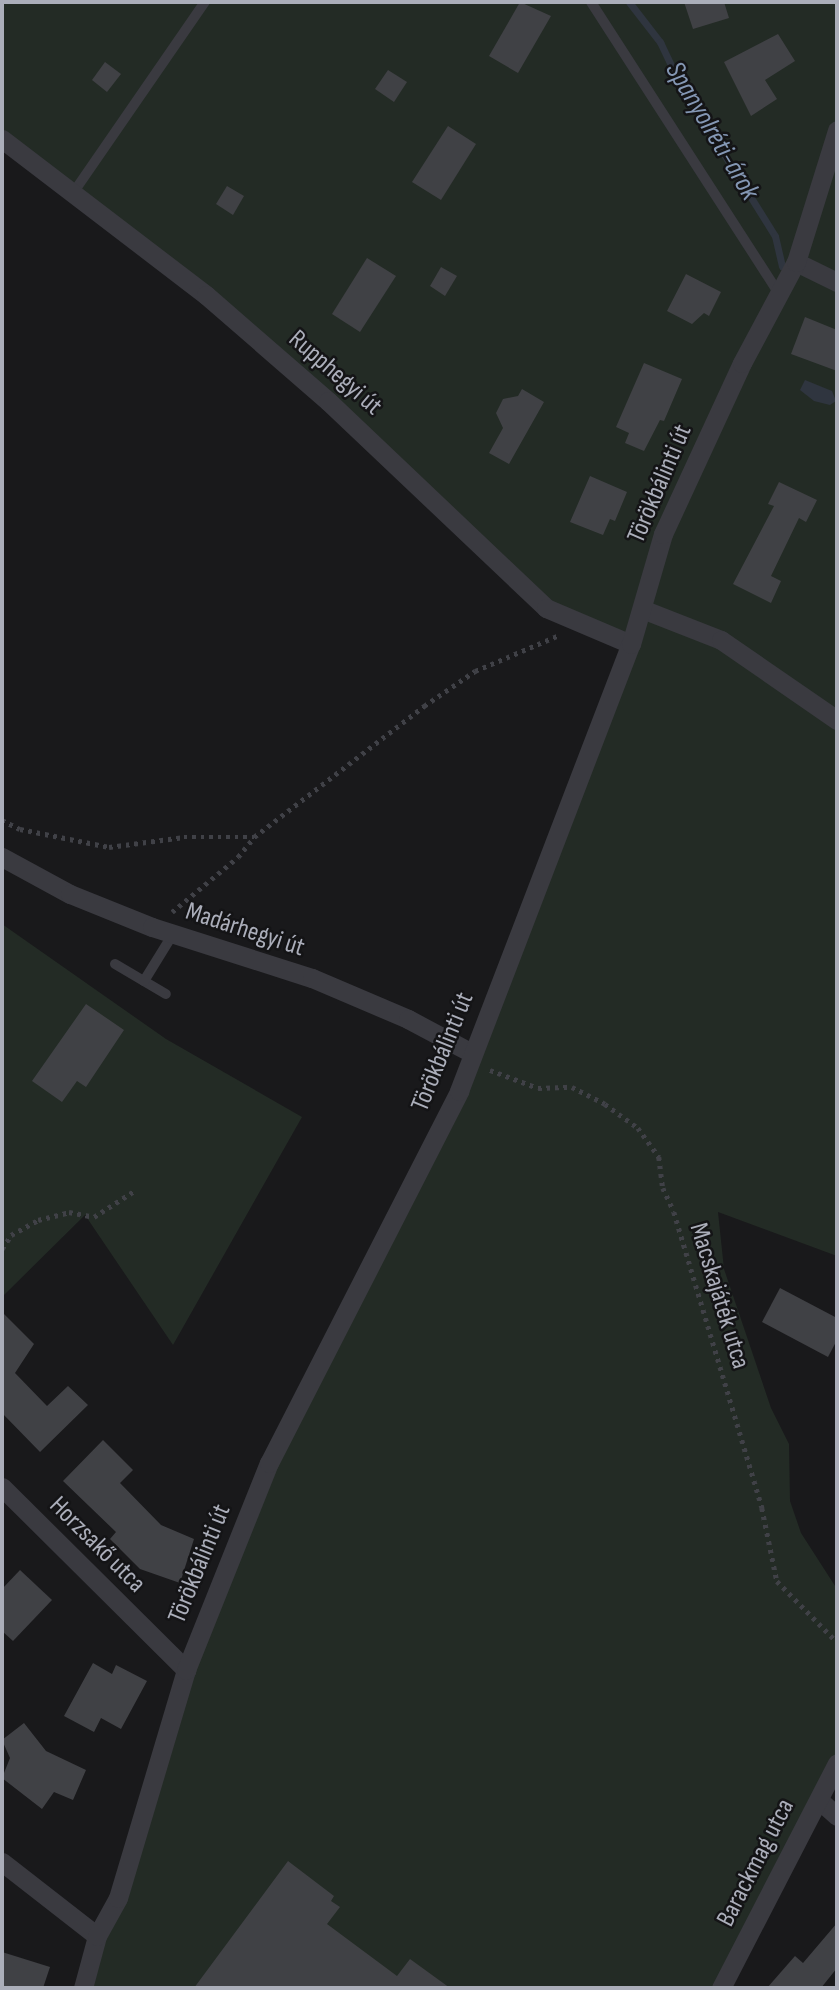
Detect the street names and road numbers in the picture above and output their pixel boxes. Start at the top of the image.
street label: Rupphegyi út [282,324,388,422]
street label: Törökbálinti út [621,420,699,548]
street label: Madárhegyi út [182,896,308,964]
street label: Törökbálinti út [405,988,481,1116]
street label: Macskajáték utca [682,1219,756,1373]
street label: Horzsakő utca [42,1490,152,1600]
street label: Törökbálinti út [162,1500,238,1628]
street label: Barackmag utca [711,1794,801,1932]

